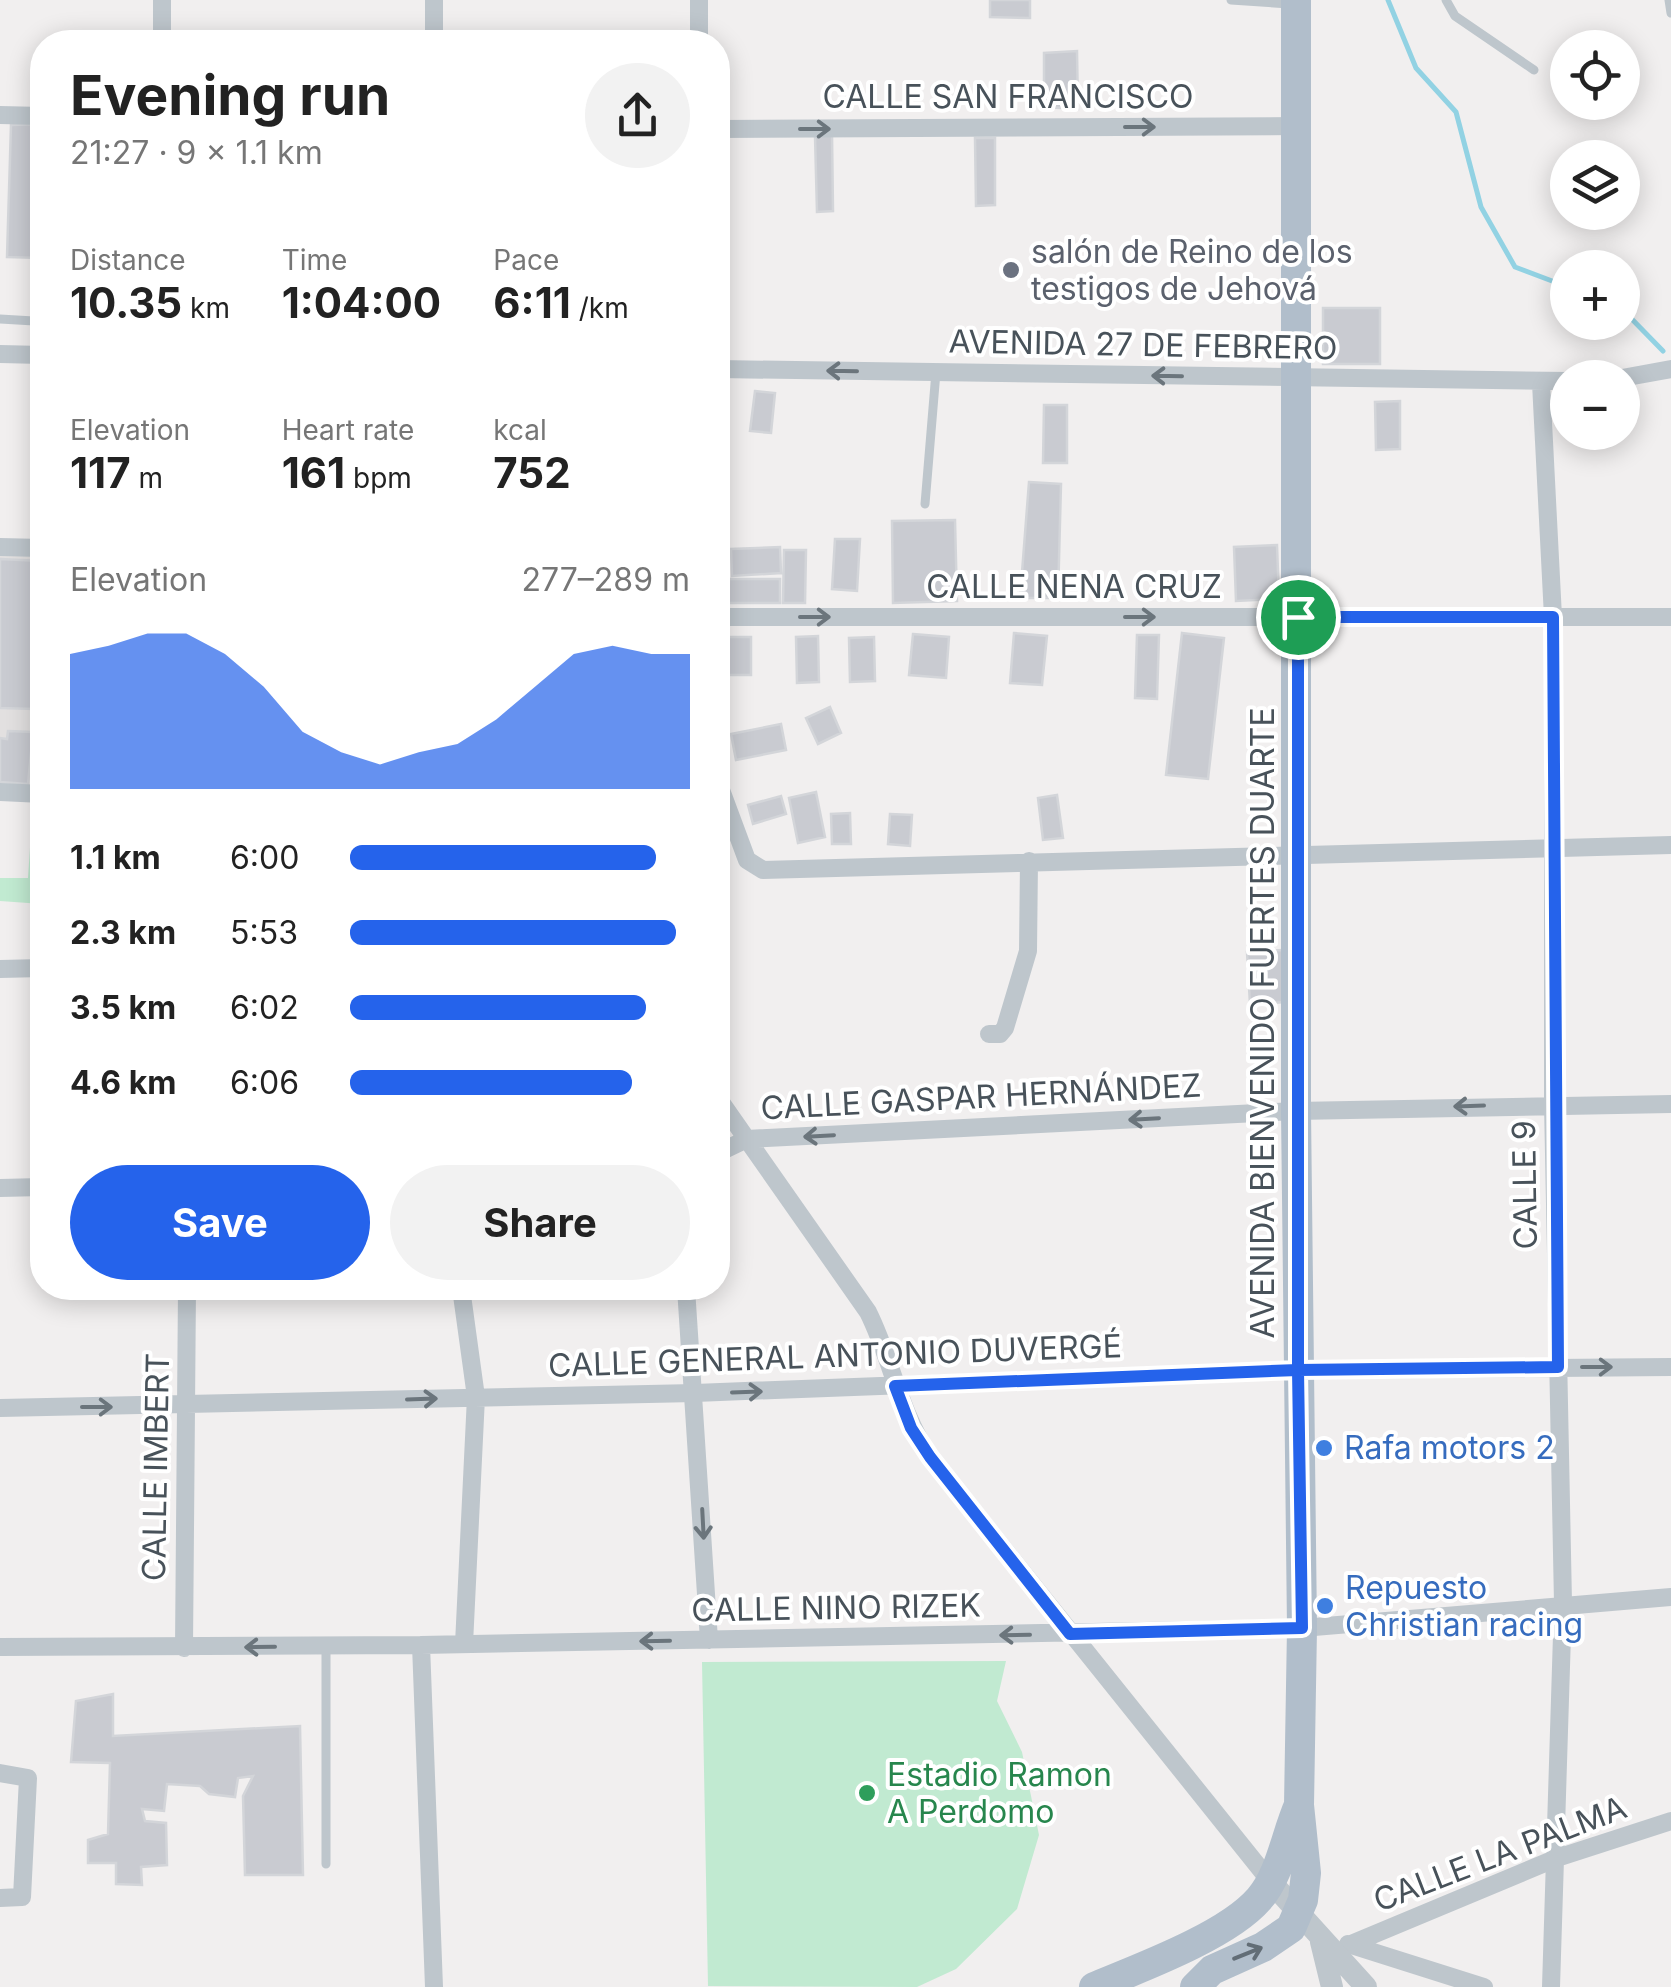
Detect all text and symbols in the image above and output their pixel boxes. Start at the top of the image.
map controls [1550,30,1640,450]
button: locate [1550,30,1640,120]
text: Evening run [70,62,390,128]
button: share [585,63,690,168]
street label: CALLE SAN FRANCISCO [823,77,1193,116]
one-way arrow [1122,118,1155,136]
one-way arrow [798,120,830,138]
text: 21:27 · 9 × 1.1 km [70,133,323,172]
button: layers [1550,140,1640,230]
place label: salón de Reino de los testigos de Jehová [1031,232,1353,308]
text: Distance [70,243,186,277]
text: Time [282,243,347,277]
text: Pace [493,243,559,277]
button: + [1550,250,1640,340]
marker: salón de Reino de los testigos de Jehová [1000,259,1022,281]
text: 10.35 [70,277,182,328]
text: 1:04:00 [282,277,441,328]
text: 6:11 [493,277,571,328]
text: km [182,291,230,325]
text: /km [571,291,629,325]
street label: AVENIDA 27 DE FEBRERO [948,322,1338,367]
button: − [1550,360,1640,450]
one-way arrow [826,361,858,380]
one-way arrow [1151,366,1183,385]
text: Elevation [70,413,190,447]
text: Heart rate [282,413,414,447]
text: kcal [493,413,547,447]
text: 117 [70,447,131,498]
text: 161 [282,447,345,498]
text: 752 [493,447,571,498]
text: m [131,461,163,495]
text: bpm [345,461,412,495]
text: Elevation [70,560,207,599]
text: 277–289 m [521,560,690,599]
street label: CALLE NENA CRUZ [926,567,1222,606]
pin [1256,575,1341,660]
icon: arrive [1271,590,1326,645]
one-way arrow [798,608,830,626]
one-way arrow [1122,608,1155,626]
street label: AVENIDA BIENVENIDO FUERTES DUARTE [1243,707,1282,1339]
text: 1.1 km [70,838,161,877]
text: 6:00 [230,838,299,877]
text: 2.3 km [70,913,176,952]
text: 5:53 [230,913,298,952]
text: 3.5 km [70,988,176,1027]
text: 6:02 [230,988,299,1027]
text: 4.6 km [70,1063,176,1102]
text: 6:06 [230,1063,299,1102]
street label: CALLE GASPAR HERNÁNDEZ [760,1065,1202,1128]
one-way arrow [1453,1097,1485,1116]
one-way arrow [1128,1110,1160,1129]
street label: CALLE 9 [1504,1120,1545,1250]
one-way arrow [804,1126,836,1145]
button: Save [70,1165,370,1280]
button: Share [390,1165,690,1280]
street label: CALLE GENERAL ANTONIO DUVERGÉ [548,1326,1122,1385]
street label: CALLE IMBERT [134,1353,177,1581]
one-way arrow [1580,1358,1612,1376]
one-way arrow [731,1382,763,1401]
one-way arrow [406,1390,438,1409]
one-way arrow [80,1398,113,1416]
place label: Rafa motors 2 [1344,1428,1555,1467]
marker: Rafa motors 2 [1313,1437,1335,1459]
one-way arrow [694,1508,713,1540]
place label: Repuesto Christian racing [1345,1568,1583,1644]
street label: CALLE NINO RIZEK [691,1585,981,1630]
marker: Repuesto Christian racing [1314,1595,1336,1617]
one-way arrow [999,1625,1031,1644]
one-way arrow [639,1631,671,1650]
one-way arrow [245,1637,277,1656]
place label: Estadio Ramon A Perdomo [887,1755,1112,1831]
marker: Estadio Ramon A Perdomo [856,1782,878,1804]
street label: CALLE LA PALMA [1368,1787,1632,1920]
one-way arrow [1233,1942,1263,1960]

